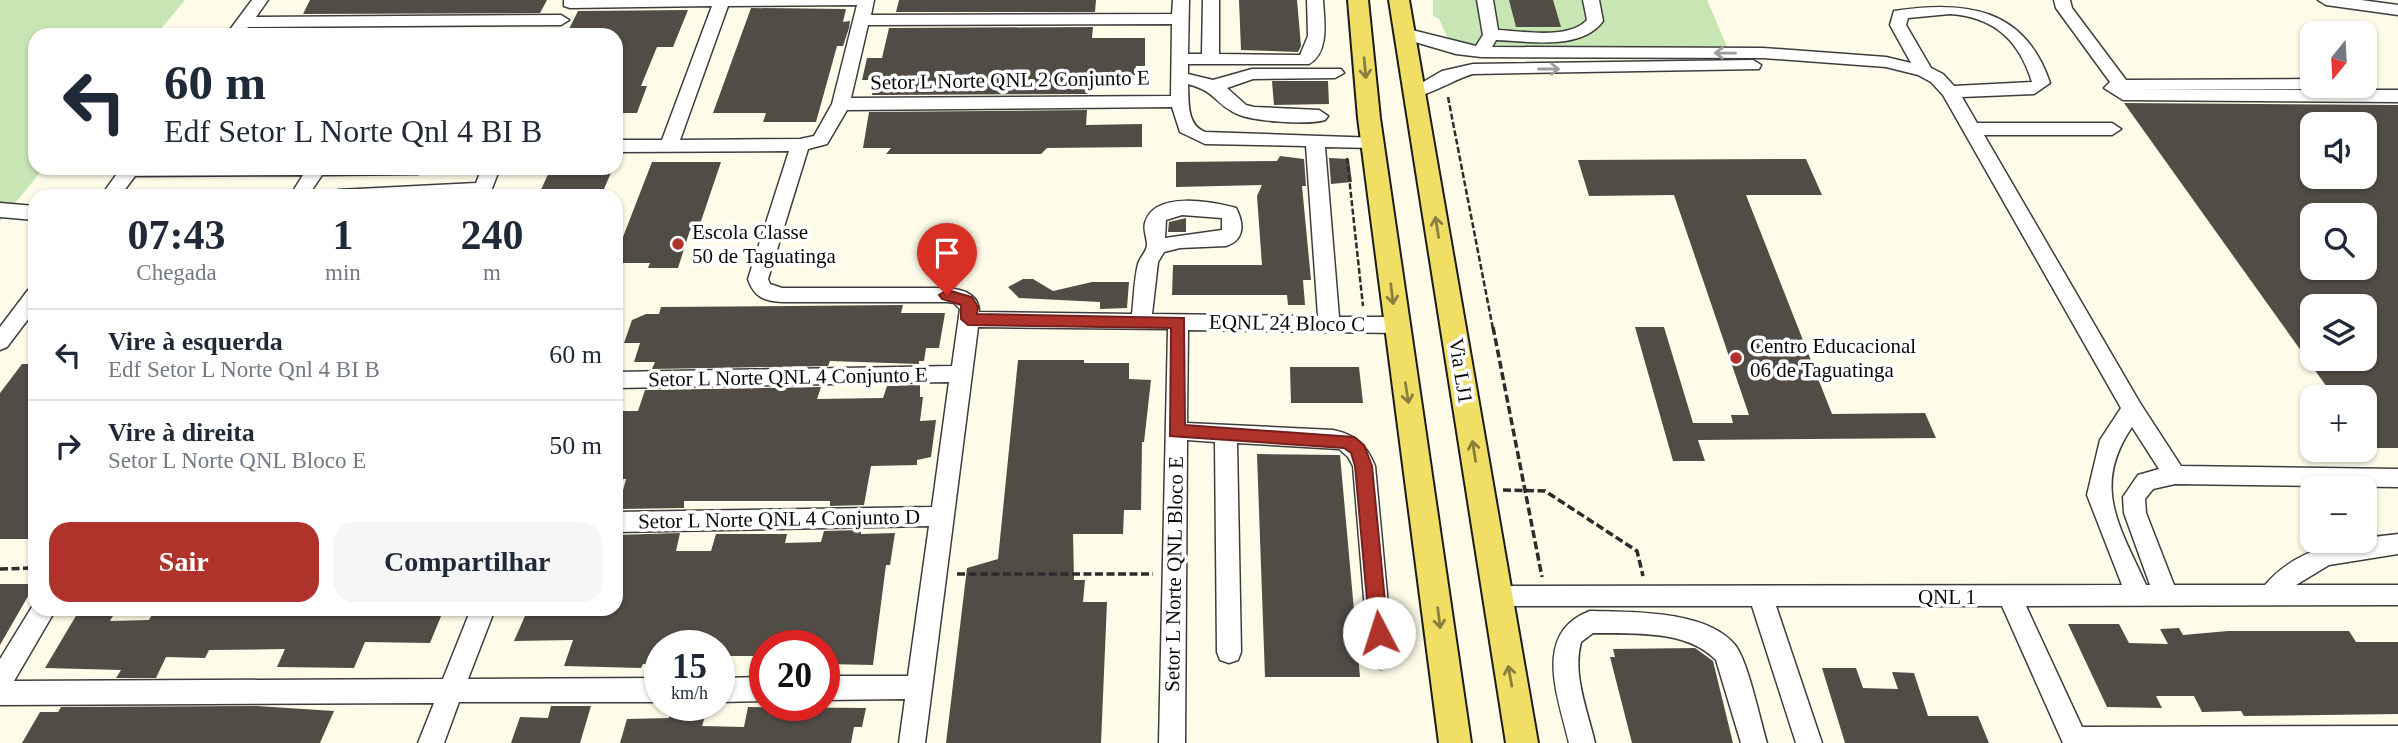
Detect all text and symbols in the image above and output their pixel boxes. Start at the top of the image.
north arrow [2300,21,2376,98]
map controls [2300,21,2377,553]
one-way arrow [1713,46,1736,60]
text: 60 m [164,55,266,110]
icon: left [49,56,140,147]
one-way arrow [1359,56,1372,79]
one-way arrow [1537,62,1560,76]
street label: Setor L Norte QNL 2 Conjunto E [870,66,1150,94]
button: sound [2300,112,2377,189]
text: Edf Setor L Norte Qnl 4 BI B [164,113,542,149]
button: search [2300,203,2377,280]
text: 07:43 [128,212,226,258]
text: 1 [332,212,353,258]
text: 240 [460,212,523,258]
one-way arrow [1430,216,1443,239]
place label: Escola Classe 50 de Taguatinga [692,220,837,268]
pin [917,223,977,295]
icon: arrive [928,234,966,272]
marker: Escola Classe 50 de Taguatinga [670,236,686,252]
text: Chegada [136,260,217,285]
text: min [325,260,361,285]
text: m [483,260,501,285]
one-way arrow [1386,282,1399,304]
button: layers [2300,294,2377,371]
street label: EQNL 24 Bloco C [1209,310,1365,336]
text: Vire à esquerda [108,327,283,356]
place label: Centro Educacional 06 de Taguatinga [1750,334,1916,382]
icon: left [49,336,87,374]
street label: Via LJ1 [1444,337,1478,405]
text: 60 m [549,340,602,369]
marker: Centro Educacional 06 de Taguatinga [1728,350,1744,366]
text: Edf Setor L Norte Qnl 4 BI B [108,357,380,382]
street label: Setor L Norte QNL 4 Conjunto E [648,363,928,391]
one-way arrow [1401,381,1414,404]
button: + [2300,385,2377,462]
text: Vire à direita [108,418,255,447]
icon: right [49,427,87,465]
text: 50 m [549,431,602,460]
one-way arrow [1467,440,1480,463]
text: Setor L Norte QNL Bloco E [108,448,366,473]
street label: Setor L Norte QNL Bloco E [1160,456,1188,692]
button: − [2300,476,2377,553]
street label: Setor L Norte QNL 4 Conjunto D [638,505,920,533]
button: Sair [49,522,319,602]
button: Compartilhar [333,522,602,602]
street label: QNL 1 [1918,585,1976,609]
position arrow [1342,596,1416,670]
one-way arrow [1432,606,1445,629]
speed limit sign: 20 [749,630,840,721]
text: 15 [672,647,707,686]
one-way arrow [1503,665,1516,688]
text: km/h [671,683,708,703]

